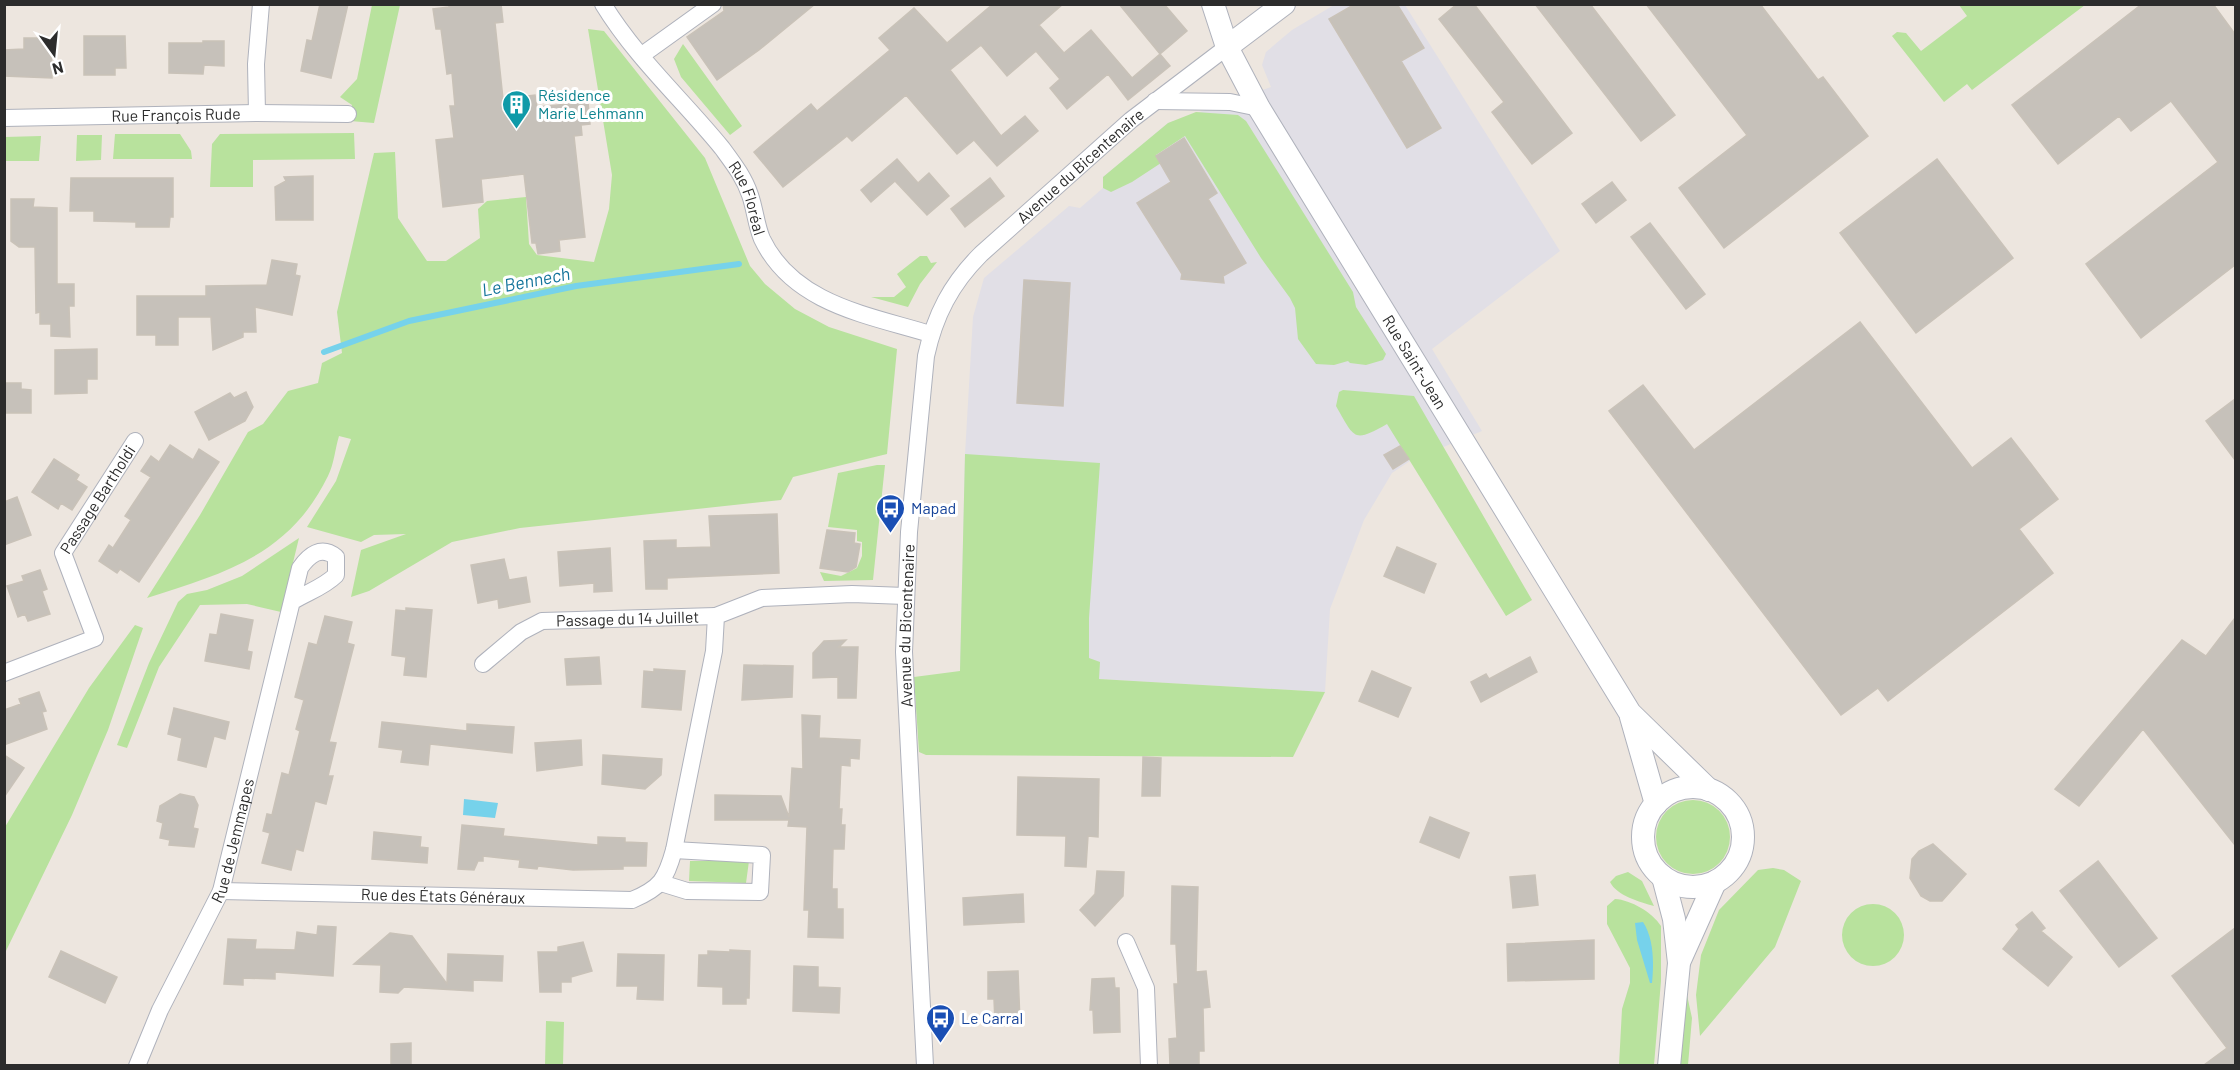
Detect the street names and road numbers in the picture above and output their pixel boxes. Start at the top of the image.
street label: Rue François Rude [111,103,241,125]
street label: Avenue du Bicentenaire [1013,104,1147,227]
street label: Rue Floréal [725,157,770,237]
street label: Rue Saint-Jean [1379,311,1451,412]
street label: Passage Bartholdi [55,441,139,557]
street label: Avenue du Bicentenaire [894,543,917,708]
street label: Passage du 14 Juillet [556,606,699,630]
street label: Rue de Jemmapes [207,776,257,906]
street label: Rue des États Généraux [361,884,526,907]

